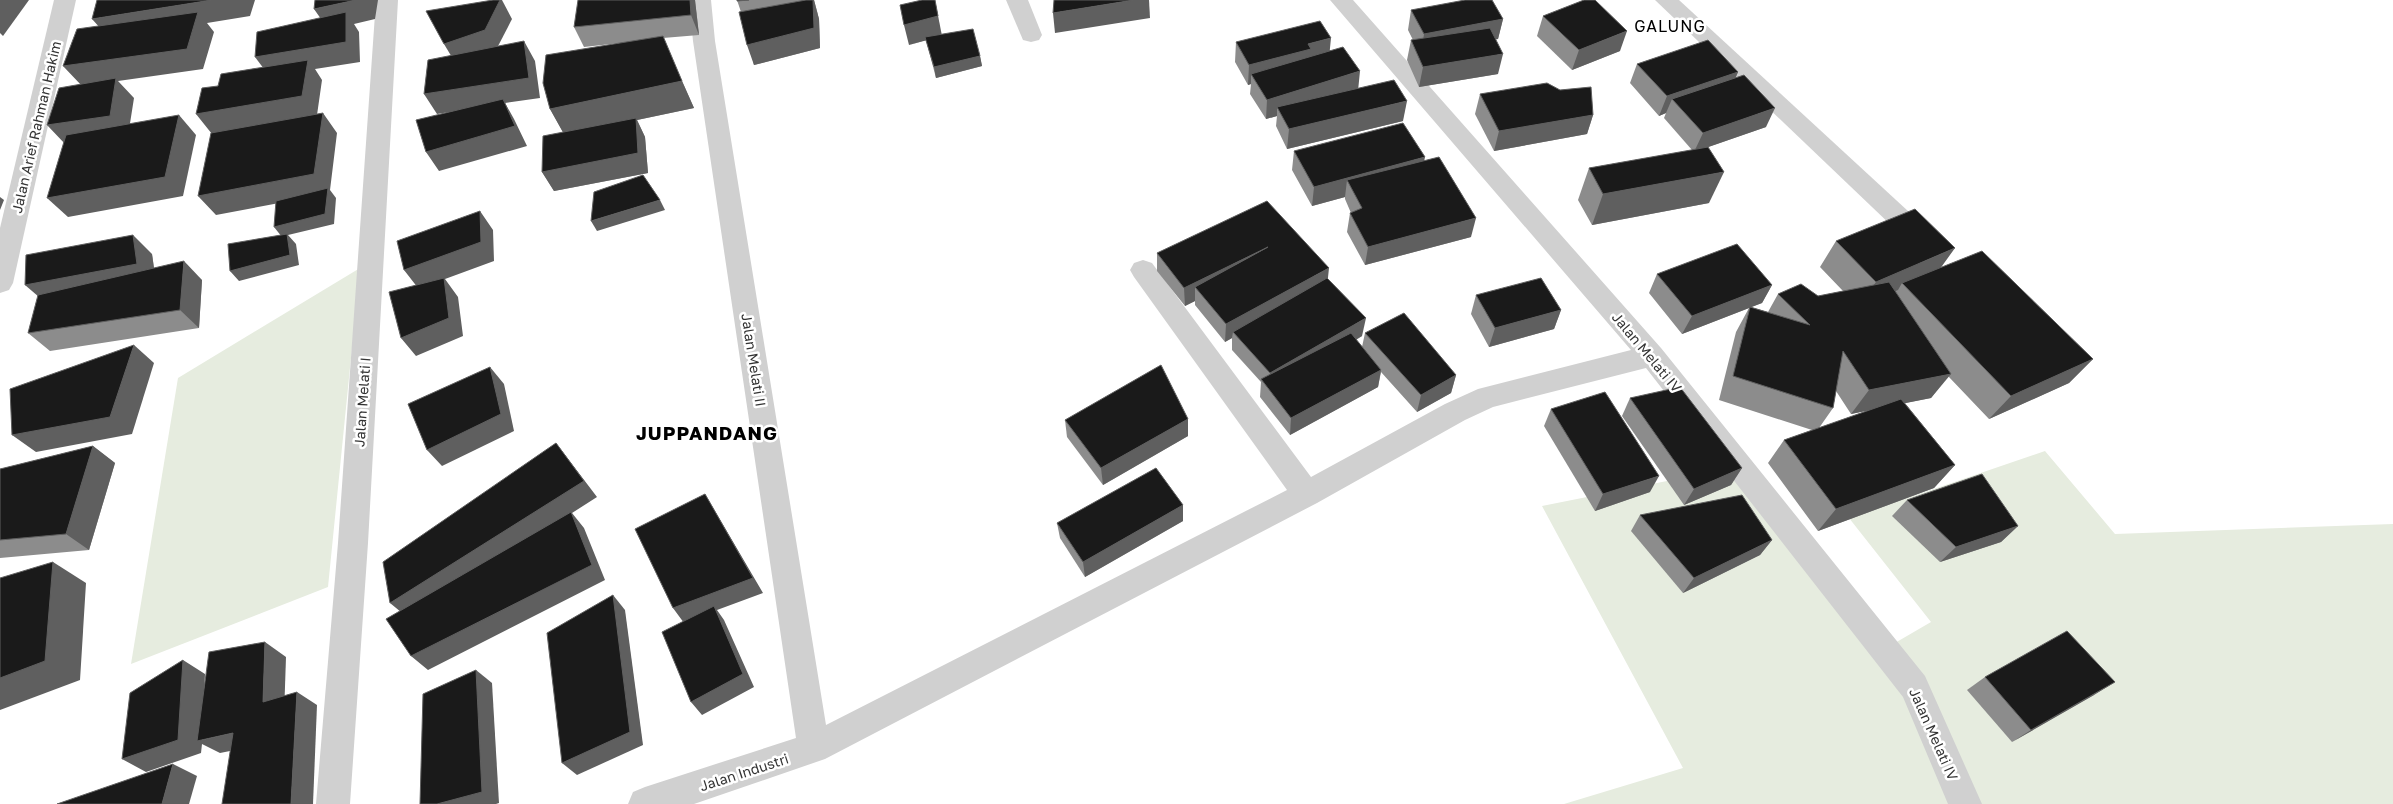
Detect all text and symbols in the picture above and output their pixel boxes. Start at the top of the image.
district label: GALUNG [1634,16,1706,36]
street label: Jalan Arief Rahman Hakim [8,39,64,215]
street label: Jalan Melati IV [1609,309,1686,396]
street label: Jalan Melati II [738,312,770,408]
street label: Jalan Melati I [350,357,374,447]
district label: JUPPANDANG [636,421,778,444]
street label: Jalan Melati IV [1906,685,1962,783]
street label: Jalan Industri [697,750,791,794]

